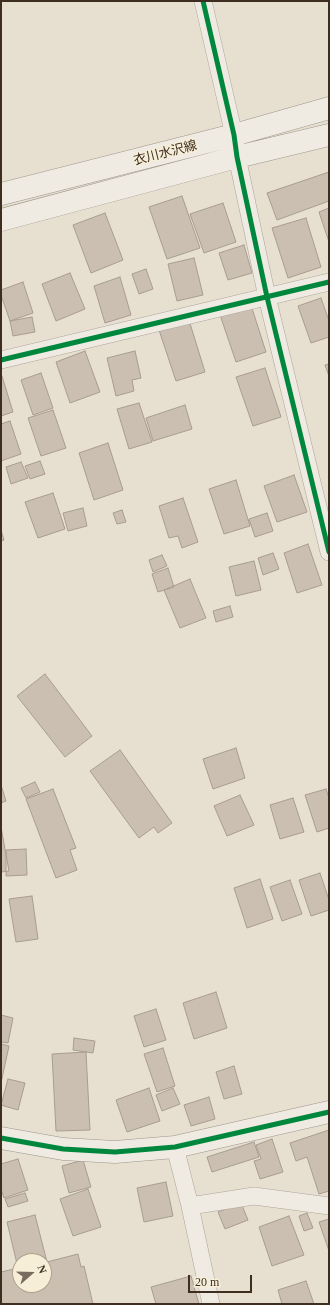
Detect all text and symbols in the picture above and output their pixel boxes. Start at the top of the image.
street label: 衣川水沢線 [132,137,198,167]
north arrow [12,1253,52,1293]
text: N [35,1263,49,1275]
scale bar [190,1267,254,1293]
text: 20 m [195,1275,219,1289]

